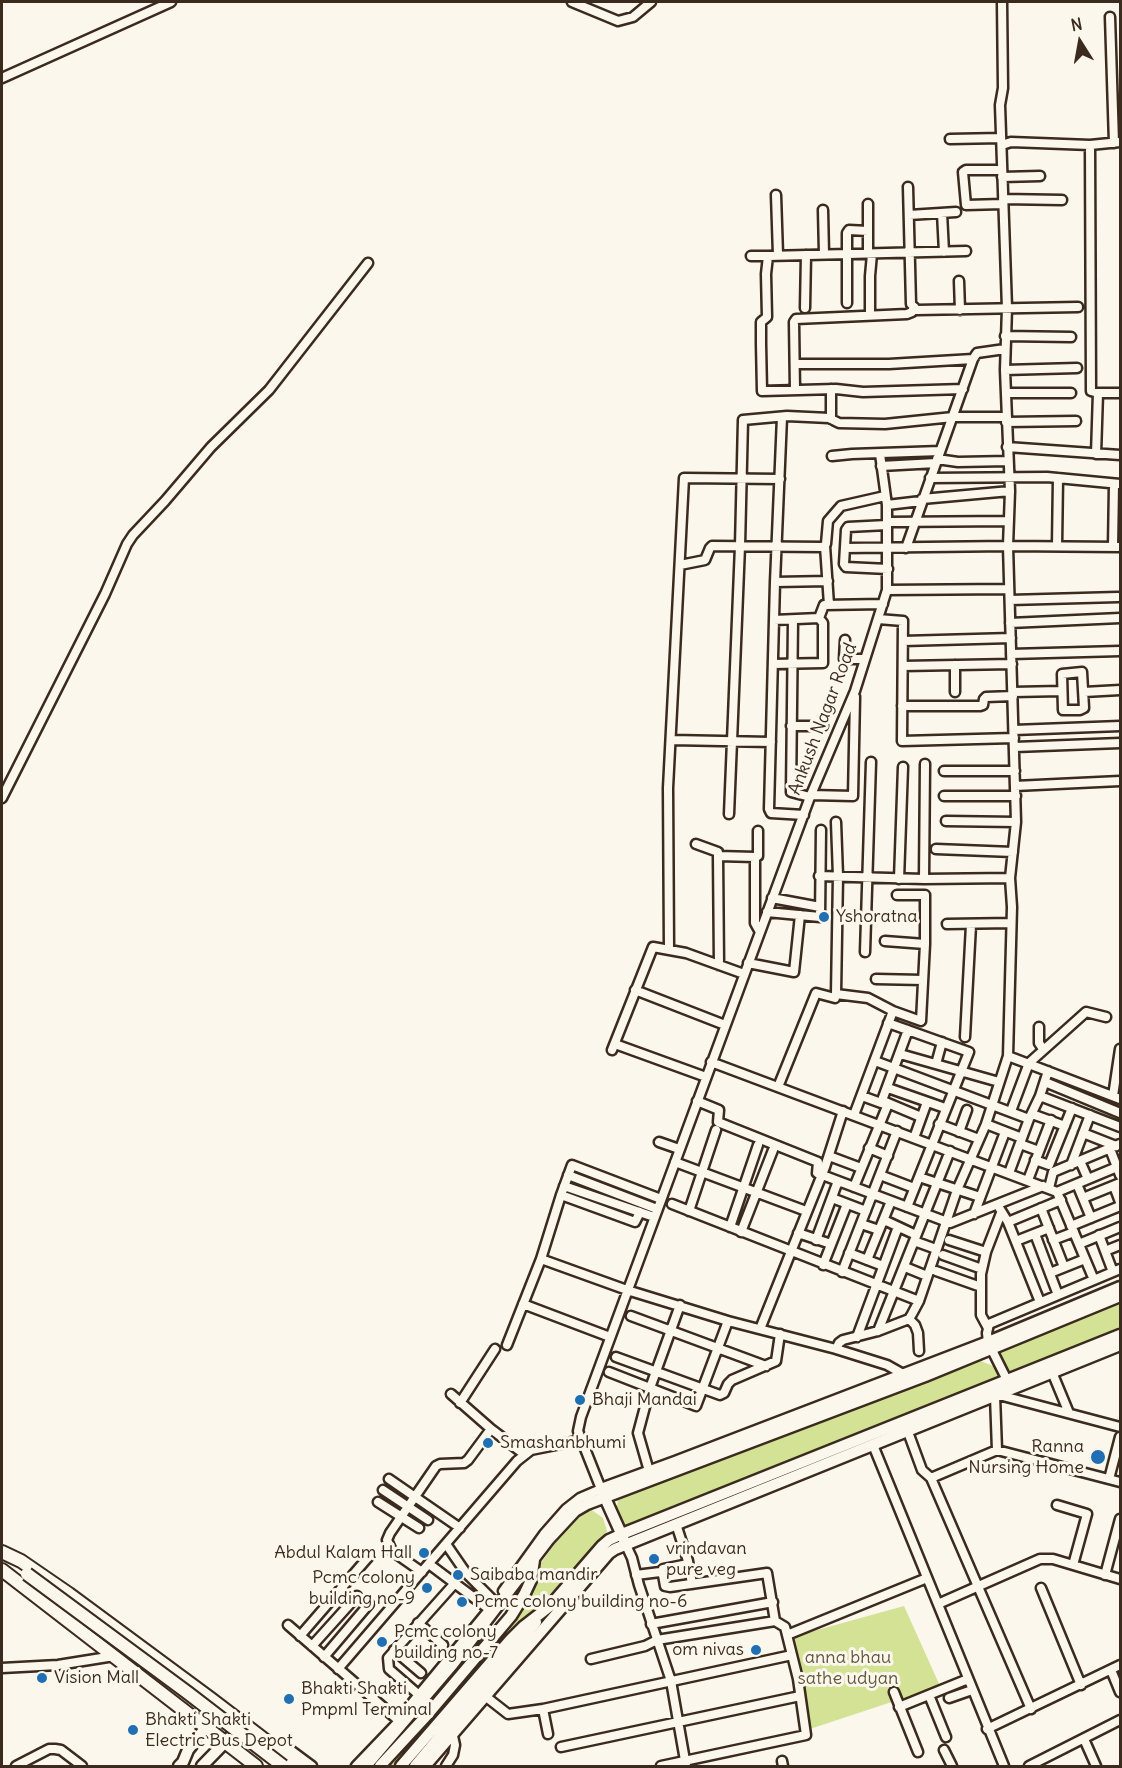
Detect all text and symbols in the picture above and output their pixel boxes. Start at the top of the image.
north arrow [1050,12,1110,72]
text: N [1069,13,1084,35]
street label: Ankush Nagar Road [784,640,862,798]
place label: Yshoratna [836,906,918,928]
marker: Yshoratna [817,910,831,924]
place label: Bhaji Mandai [592,1389,697,1411]
marker: Bhaji Mandai [573,1393,587,1407]
place label: Smashanbhumi [500,1432,626,1454]
marker: Smashanbhumi [481,1436,495,1450]
place label: Ranna Nursing Home [968,1436,1084,1478]
marker: Ranna Nursing Home [1089,1448,1107,1466]
place label: vrindavan pure veg [666,1538,747,1580]
place label: Abdul Kalam Hall [274,1542,412,1564]
marker: Abdul Kalam Hall [417,1546,431,1560]
marker: vrindavan pure veg [647,1552,661,1566]
place label: Saibaba mandir [470,1564,597,1586]
place label: Pcmc colony building no-9 [309,1567,415,1610]
marker: Saibaba mandir [451,1568,465,1582]
marker: Pcmc colony building no-9 [420,1581,434,1595]
place label: Pcmc colony building no-6 [474,1591,687,1613]
marker: Pcmc colony building no-6 [455,1595,469,1609]
place label: Pcmc colony building no-7 [394,1621,498,1664]
marker: Pcmc colony building no-7 [375,1635,389,1649]
place label: om nivas [672,1639,744,1661]
marker: om nivas [749,1643,763,1657]
park label: anna bhau sathe udyan [798,1647,898,1690]
place label: Vision Mall [54,1667,139,1689]
marker: Vision Mall [35,1671,49,1685]
place label: Bhakti Shakti Pmpml Terminal [301,1678,432,1720]
marker: Bhakti Shakti Pmpml Terminal [282,1692,296,1706]
place label: Bhakti Shakti Electric Bus Depot [145,1709,293,1752]
marker: Bhakti Shakti Electric Bus Depot [126,1723,140,1737]

